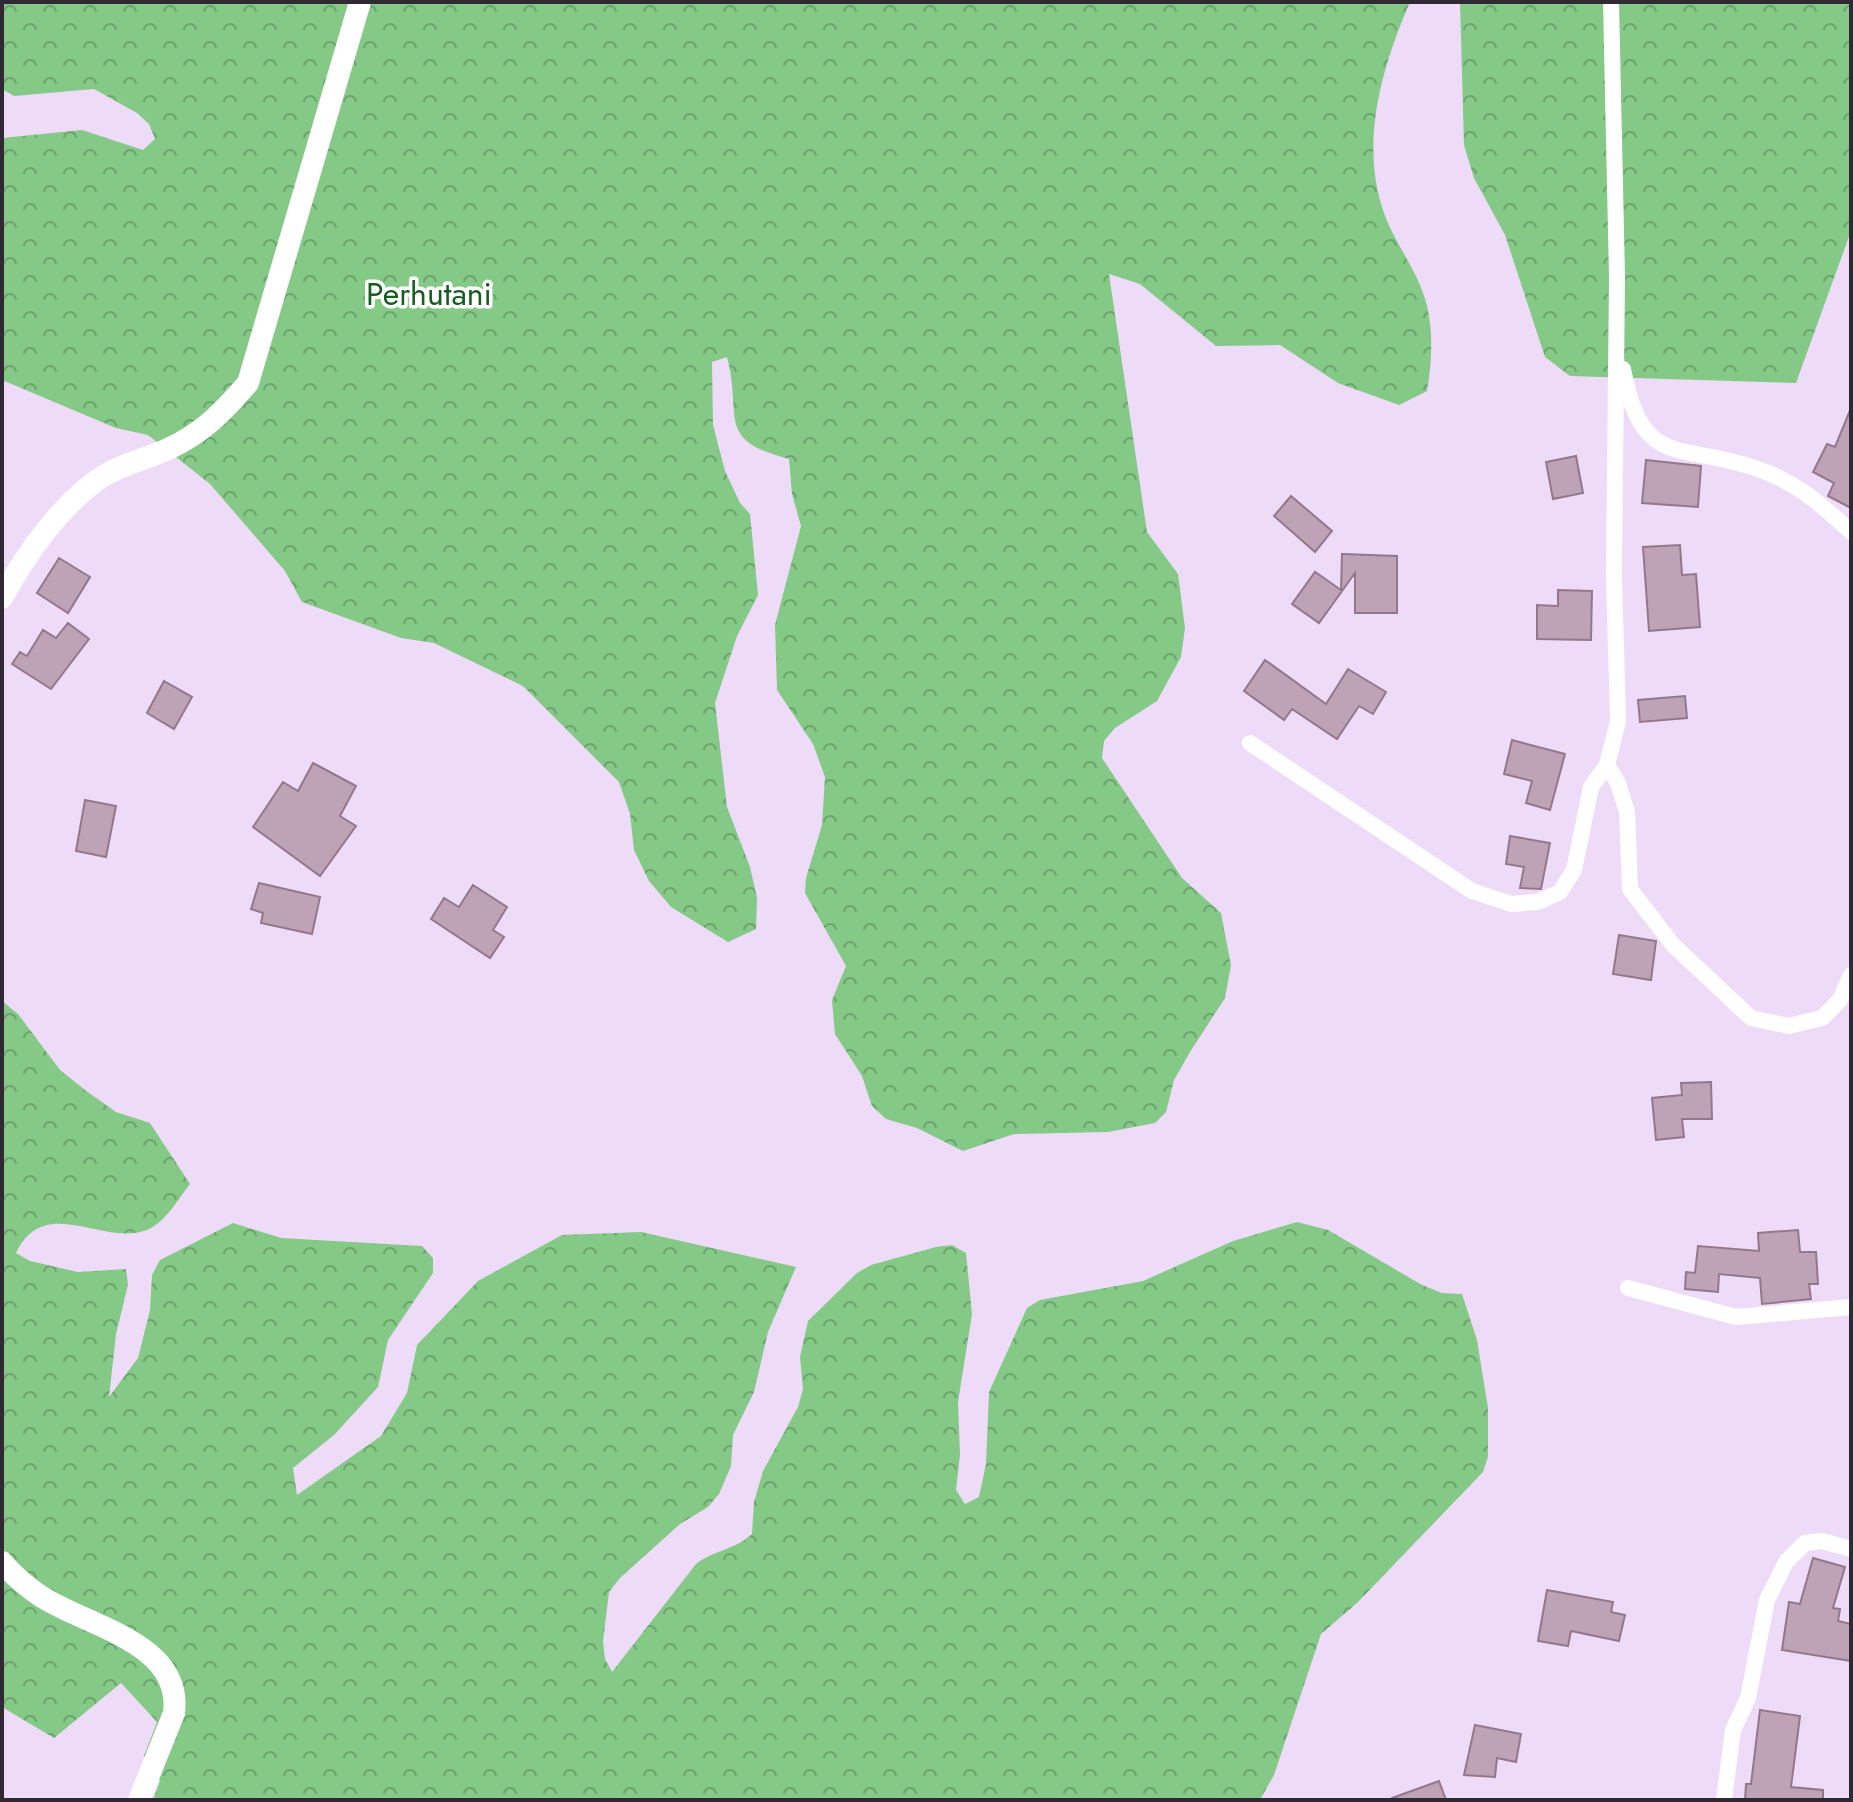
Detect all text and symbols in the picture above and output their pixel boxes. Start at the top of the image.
park label: Perhutani [366,271,492,317]

